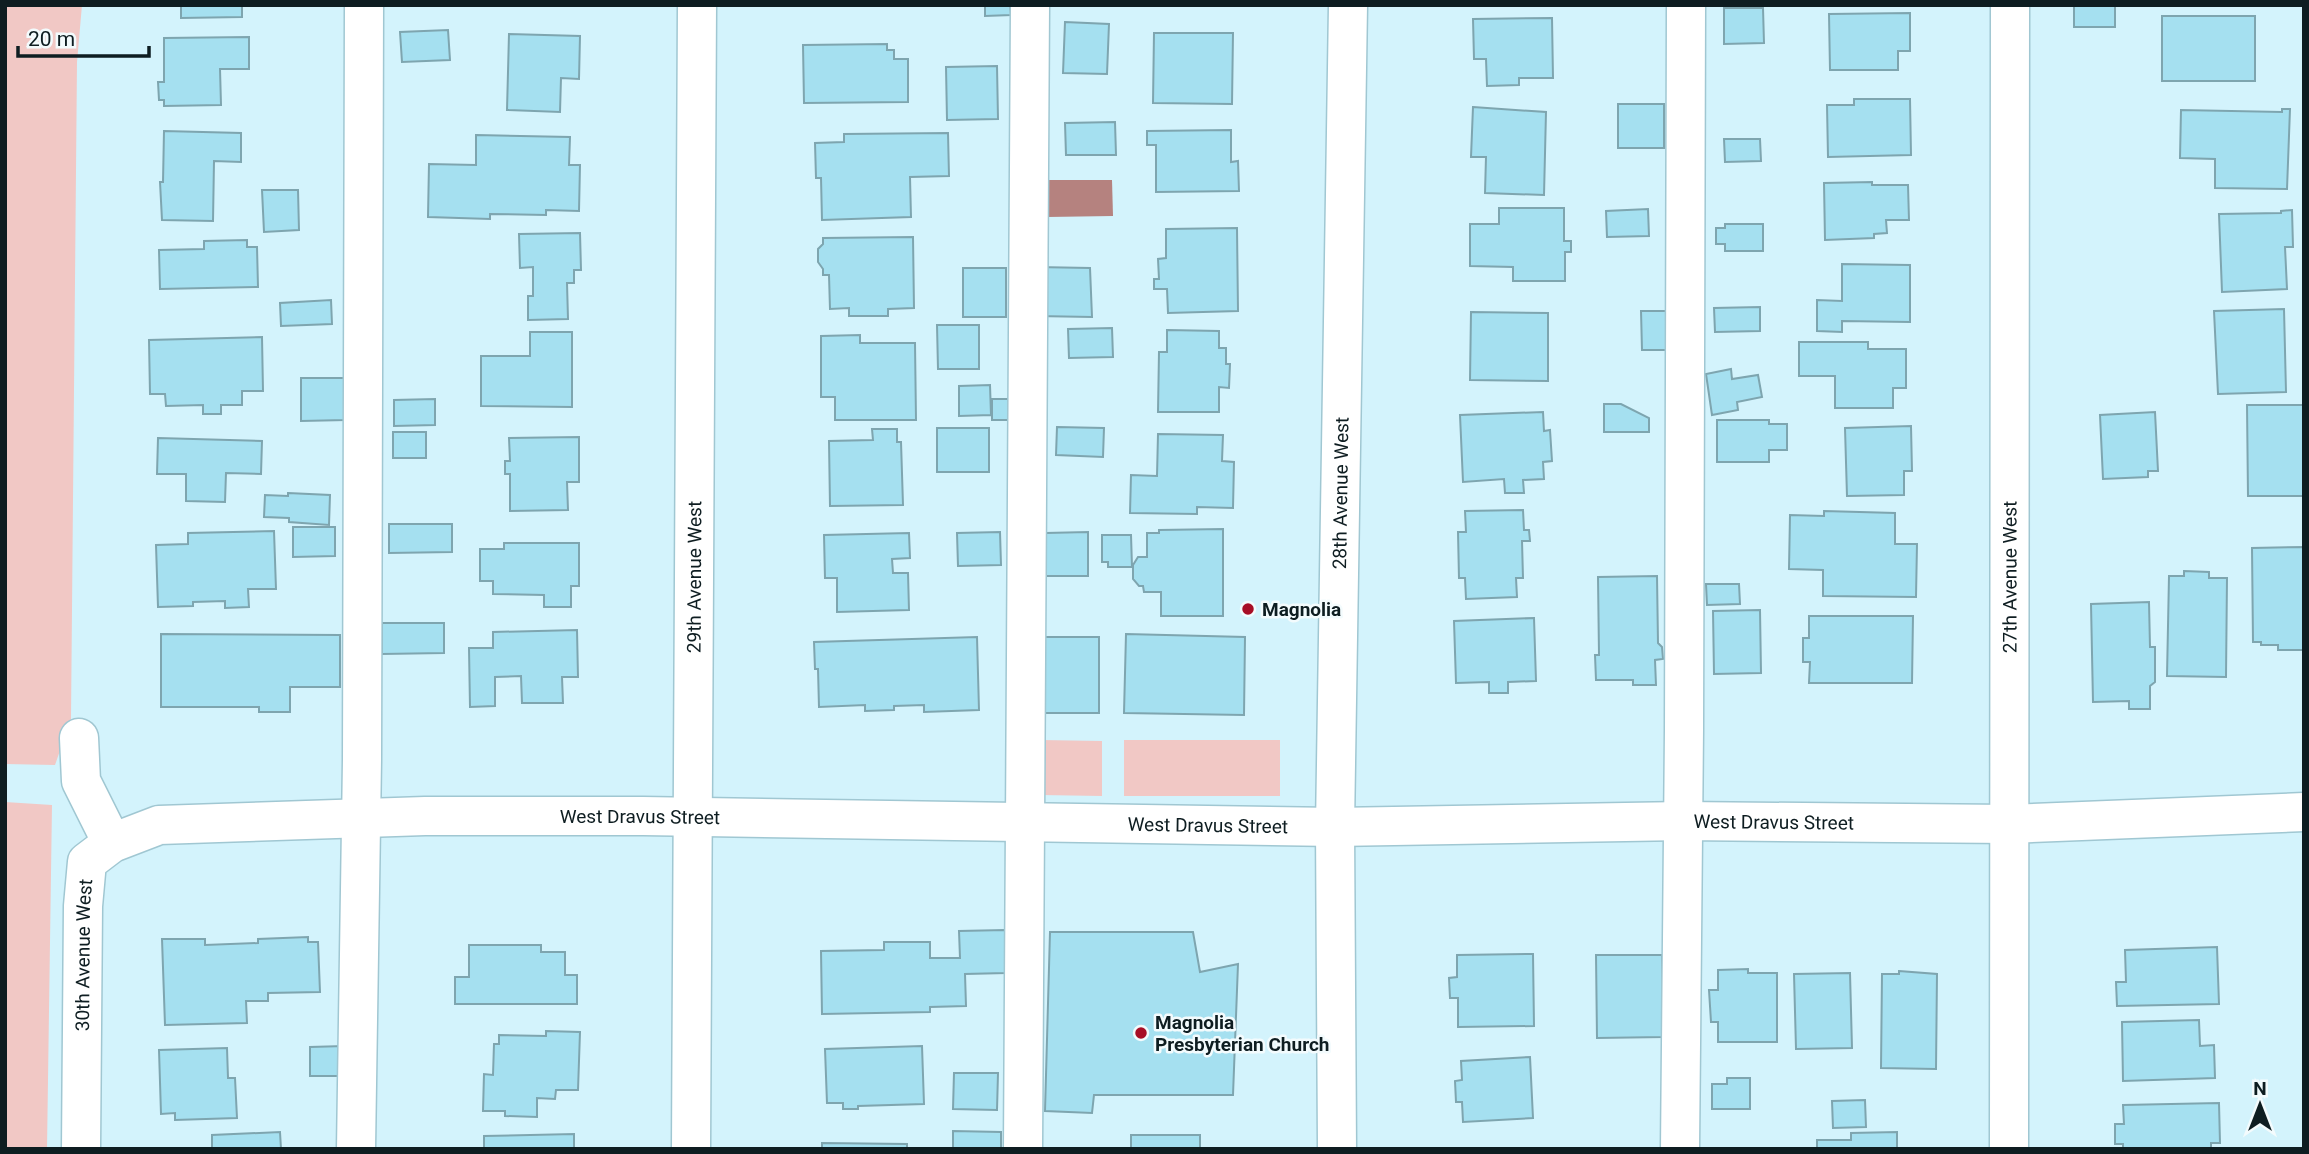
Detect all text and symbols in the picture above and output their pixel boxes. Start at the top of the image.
scale bar [18,14,149,58]
text: 20 m [28,27,75,51]
street label: 28th Avenue West [1328,417,1353,569]
street label: 29th Avenue West [683,501,706,653]
street label: 27th Avenue West [1998,501,2022,653]
place label: Magnolia [1262,598,1341,621]
marker: Magnolia [1240,601,1256,617]
street label: West Dravus Street [560,805,720,829]
street label: West Dravus Street [1693,810,1854,835]
street label: West Dravus Street [1127,813,1288,838]
street label: 30th Avenue West [71,878,97,1031]
place label: Magnolia Presbyterian Church [1155,1011,1329,1056]
marker: Magnolia Presbyterian Church [1133,1025,1149,1041]
north arrow [2225,1070,2295,1140]
text: N [2253,1077,2267,1100]

